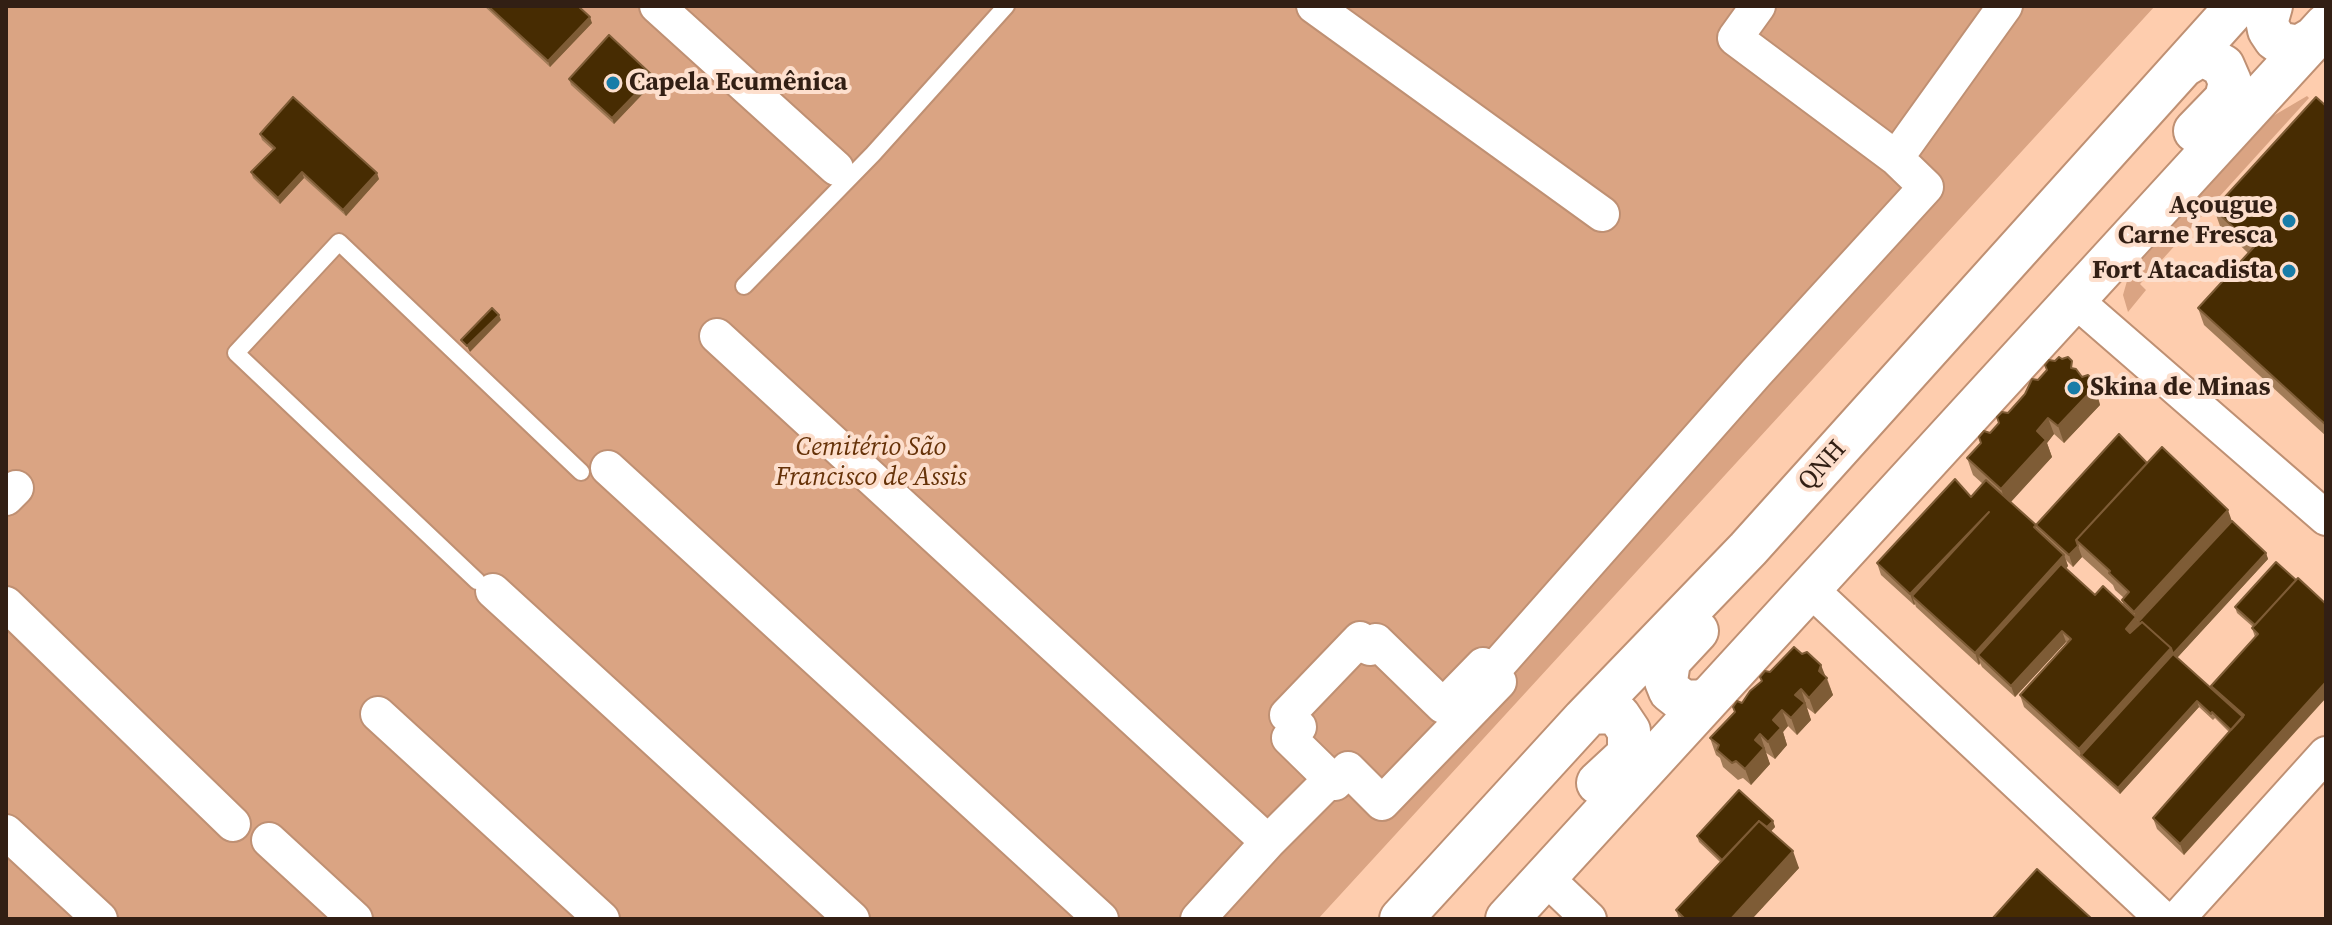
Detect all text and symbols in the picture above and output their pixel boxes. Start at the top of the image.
place label: Capela Ecumênica [629,67,848,99]
marker: Capela Ecumênica [604,74,622,92]
place label: Açougue Carne Fresca [2118,190,2273,252]
marker: Açougue Carne Fresca [2280,212,2298,230]
place label: Fort Atacadista [2092,255,2273,287]
marker: Fort Atacadista [2280,262,2298,280]
place label: Skina de Minas [2090,372,2270,404]
marker: Skina de Minas [2065,379,2083,397]
park label: Cemitério São Francisco de Assis [775,432,967,494]
street label: QNH [1792,434,1854,498]

